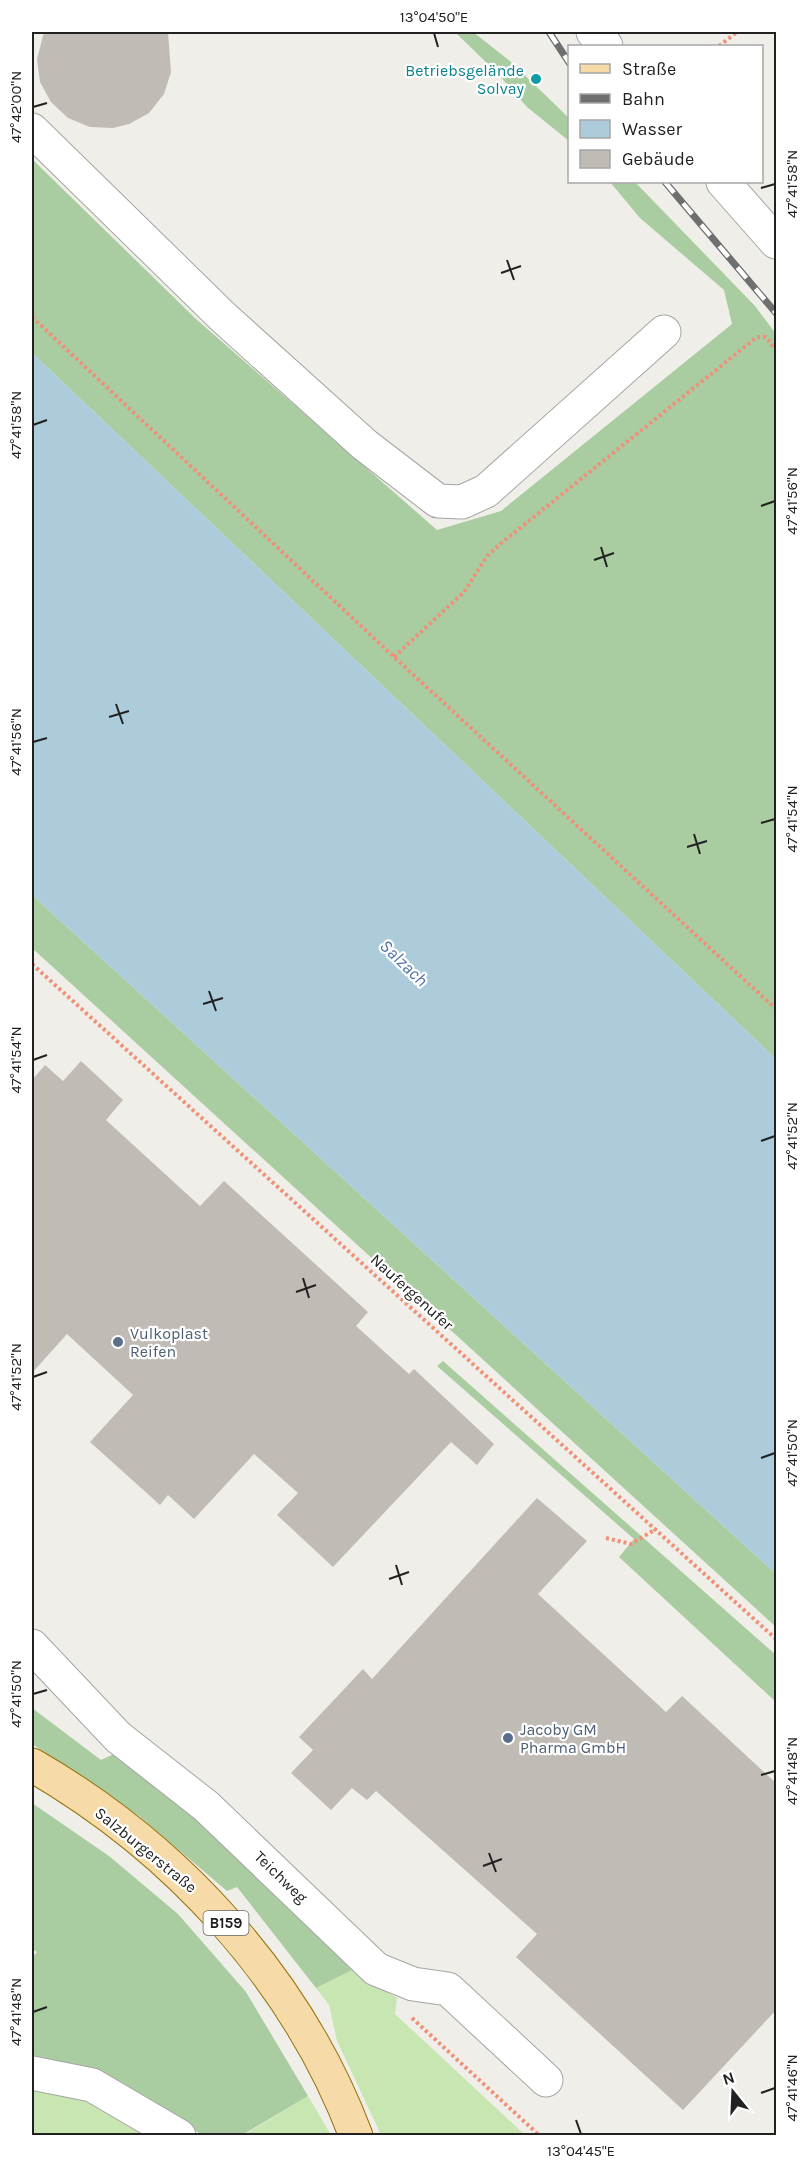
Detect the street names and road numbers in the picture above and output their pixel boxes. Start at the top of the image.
street label: Naufergenufer [367,1250,457,1334]
street label: Salzburgerstraße [91,1803,201,1897]
street label: Teichweg [250,1847,312,1907]
road number: B159 [204,1911,248,1935]

